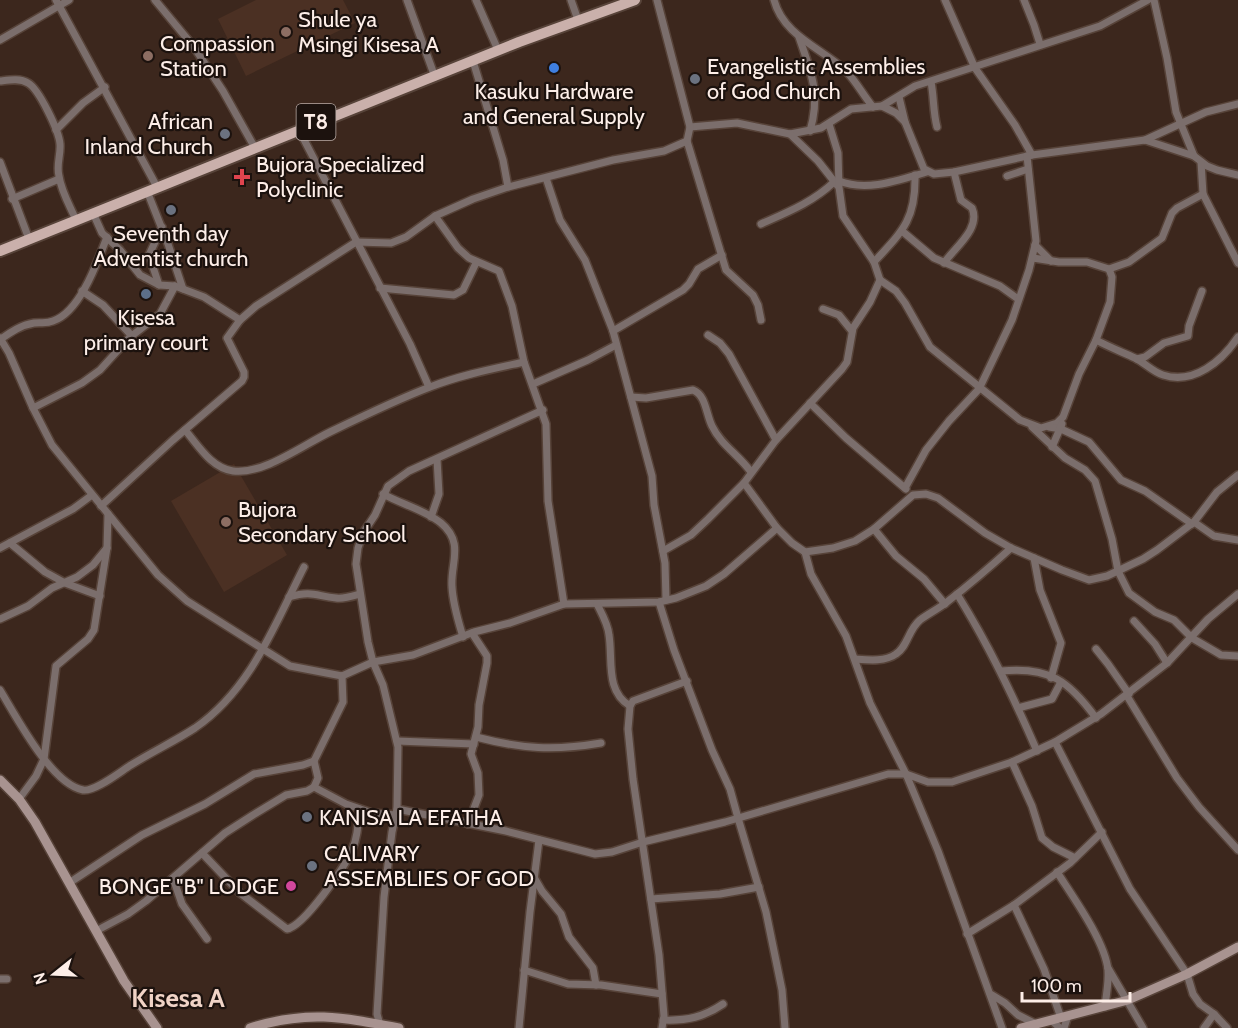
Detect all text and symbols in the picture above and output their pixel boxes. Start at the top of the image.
place label: Shule ya Msingi Kisesa A [298,6,439,58]
marker: Shule ya Msingi Kisesa A [279,25,293,39]
place label: Compassion Station [160,30,275,82]
marker: Compassion Station [141,49,155,63]
place label: Evangelistic Assemblies of God Church [707,53,925,105]
marker: Kasuku Hardware and General Supply [547,61,561,75]
marker: Evangelistic Assemblies of God Church [688,72,702,86]
place label: Kasuku Hardware and General Supply [463,78,645,130]
road number: T8 [296,104,336,140]
place label: African Inland Church [84,108,213,160]
marker: African Inland Church [218,127,232,141]
place label: Bujora Specialized Polyclinic [256,151,425,203]
marker: Bujora Specialized Polyclinic [233,168,251,186]
marker: Seventh day Adventist church [164,203,178,217]
place label: Seventh day Adventist church [93,220,249,272]
marker: Kisesa primary court [139,287,153,301]
place label: Kisesa primary court [84,304,209,356]
place label: Bujora Secondary School [238,496,407,548]
marker: Bujora Secondary School [219,515,233,529]
place label: KANISA LA EFATHA [319,804,503,831]
marker: KANISA LA EFATHA [300,810,314,824]
place label: CALIVARY ASSEMBLIES OF GOD [324,840,534,892]
marker: CALIVARY ASSEMBLIES OF GOD [305,859,319,873]
place label: BONGE "B" LODGE [99,873,279,900]
marker: BONGE "B" LODGE [284,879,298,893]
north arrow [24,944,84,1004]
scale bar [1022,965,1130,1003]
text: N [29,970,51,987]
text: 100 m [1031,975,1082,997]
district label: Kisesa A [131,982,226,1014]

